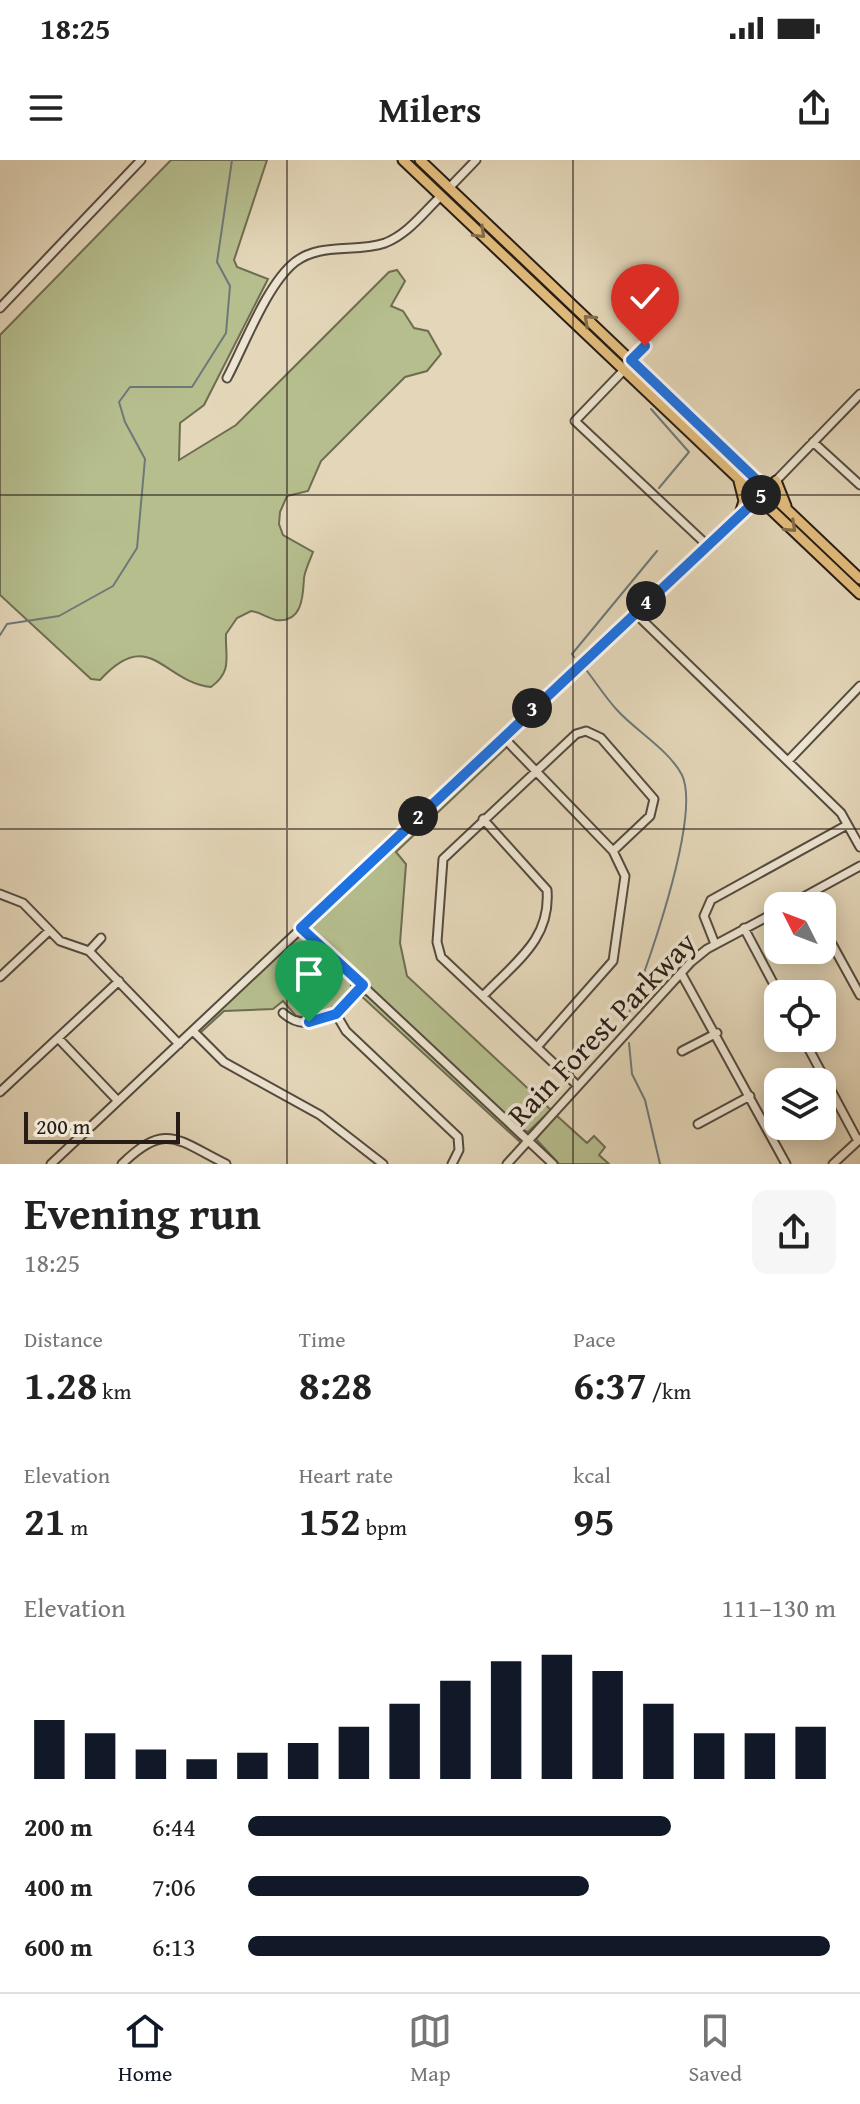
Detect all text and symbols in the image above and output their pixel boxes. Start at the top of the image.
text: 18:25 [40,6,111,50]
text: Milers [379,82,481,135]
icon: menu [24,86,68,130]
icon: share [792,86,836,130]
one-way arrow [471,224,485,238]
pin [611,264,679,346]
icon: check [623,276,667,320]
one-way arrow [584,315,598,330]
pin: 5 [741,475,781,515]
text: 5 [755,479,767,511]
one-way arrow [781,518,796,532]
pin: 4 [626,581,666,621]
text: 4 [640,585,652,617]
pin: 3 [512,688,552,728]
text: 3 [526,692,538,724]
pin: 2 [398,796,438,836]
text: 2 [412,800,424,832]
north arrow [764,892,836,964]
map controls [764,892,836,1140]
street label: Rain Forest Parkway [497,921,706,1135]
pin [275,940,343,1022]
icon: arrive [287,952,331,996]
button: locate [764,980,836,1052]
button: layers [764,1068,836,1140]
scale bar [24,1108,180,1144]
text: 200 m [36,1110,91,1142]
text: Evening run [24,1181,261,1245]
button: share [752,1190,836,1274]
text: 18:25 [24,1243,80,1282]
text: Distance [24,1323,103,1355]
text: Time [299,1323,345,1355]
text: Pace [573,1323,616,1355]
text: 1.28 [24,1355,97,1414]
text: 8:28 [299,1355,372,1414]
text: 6:37 [573,1355,647,1414]
text: km [97,1375,131,1407]
text: /km [647,1375,691,1407]
text: Elevation [24,1459,110,1491]
text: Heart rate [299,1459,393,1491]
text: kcal [573,1459,611,1491]
text: 21 [24,1491,65,1550]
text: 152 [299,1491,361,1550]
text: 95 [573,1491,615,1550]
text: m [65,1511,88,1543]
text: bpm [361,1511,407,1543]
text: Elevation [24,1588,126,1627]
text: 111–130 m [722,1588,836,1627]
text: 200 m [24,1807,92,1846]
text: 6:44 [152,1807,196,1846]
text: 400 m [24,1867,92,1906]
text: 7:06 [152,1867,196,1906]
text: 600 m [24,1927,92,1966]
text: 6:13 [152,1927,196,1966]
tab: Home [118,2009,172,2089]
tab: Map [408,2009,452,2089]
tab: Saved [689,2009,742,2089]

